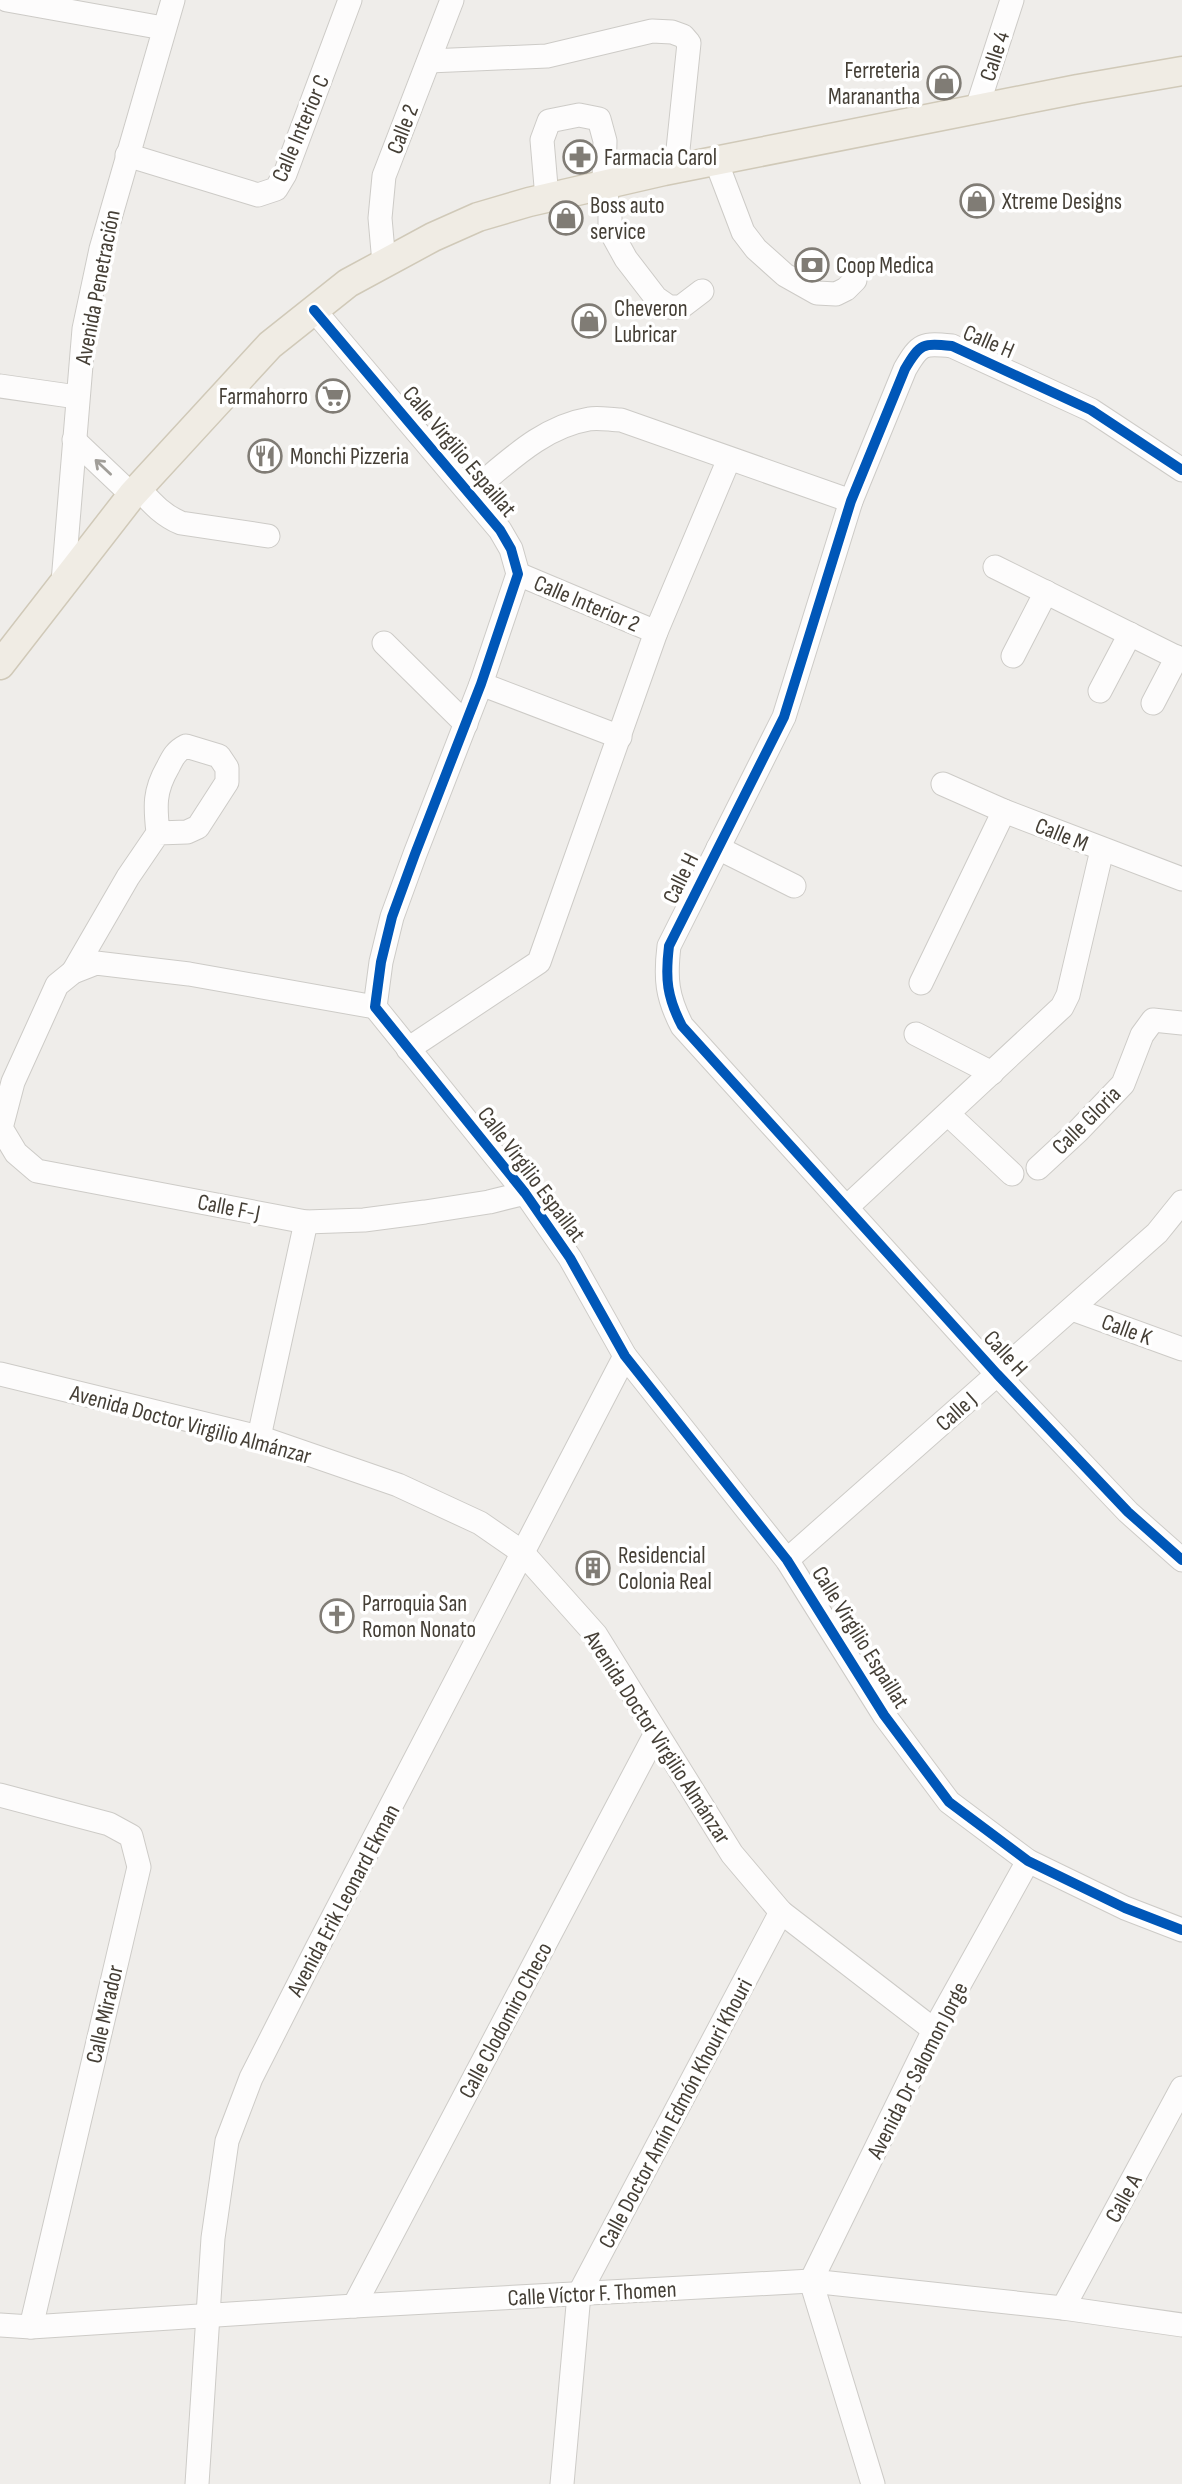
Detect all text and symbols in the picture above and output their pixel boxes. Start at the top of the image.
street label: Calle 4 [974,28,1016,85]
place label: Ferreteria Maranantha [828,57,920,111]
shop icon: Ferreteria Maranantha [925,64,963,102]
street label: Calle Interior C [266,71,336,186]
street label: Calle 2 [381,101,425,158]
pharmacy icon: Farmacia Carol [561,138,599,176]
place label: Farmacia Carol [604,144,717,172]
shop icon: Xtreme Designs [958,182,996,220]
place label: Xtreme Designs [1001,188,1122,216]
place label: Boss auto service [590,192,665,246]
shop icon: Boss auto service [547,199,585,237]
street label: Avenida Penetración [69,208,127,368]
bank icon: Coop Medica [793,246,831,284]
place label: Coop Medica [836,252,934,280]
place label: Cheveron Lubricar [614,295,688,349]
shop icon: Cheveron Lubricar [570,302,608,340]
street label: Calle H [959,319,1018,365]
supermarket icon: Farmahorro [314,377,352,415]
street label: Calle Virgilio Espaillat [396,381,522,523]
place label: Farmahorro [219,383,308,411]
restaurant icon: Monchi Pizzeria [246,437,284,475]
place label: Monchi Pizzeria [290,443,409,471]
one-way arrow [95,459,112,476]
street label: Calle Interior 2 [530,569,644,639]
street label: Calle M [1031,812,1092,858]
street label: Calle H [657,849,705,908]
street label: Calle Gloria [1046,1080,1127,1161]
street label: Calle Virgilio Espaillat [471,1101,591,1248]
street label: Calle F-J [195,1188,263,1228]
street label: Calle K [1098,1308,1156,1352]
street label: Calle H [977,1325,1033,1383]
street label: Avenida Doctor Virgilio Almánzar [66,1379,315,1471]
street label: Calle J [930,1386,983,1437]
place label: Residencial Colonia Real [618,1542,712,1596]
building icon: Residencial Colonia Real [574,1549,612,1587]
street label: Calle Virgilio Espaillat [805,1561,915,1714]
place label: Parroquia San Romon Nonato [362,1590,476,1644]
church icon: Parroquia San Romon Nonato [318,1597,356,1635]
street label: Avenida Doctor Virgilio Almánzar [577,1625,737,1850]
street label: Avenida Erik Leonard Ekman [281,1800,406,2002]
street label: Calle Clodomiro Checo [453,1938,559,2103]
street label: Calle Mirador [80,1962,130,2066]
street label: Calle Doctor Amín Edmón Khouri Khouri [593,1974,759,2253]
street label: Avenida Dr Salomon Jorge [861,1978,974,2164]
street label: Calle A [1099,2169,1149,2228]
street label: Calle Víctor F. Thomen [507,2276,677,2312]

